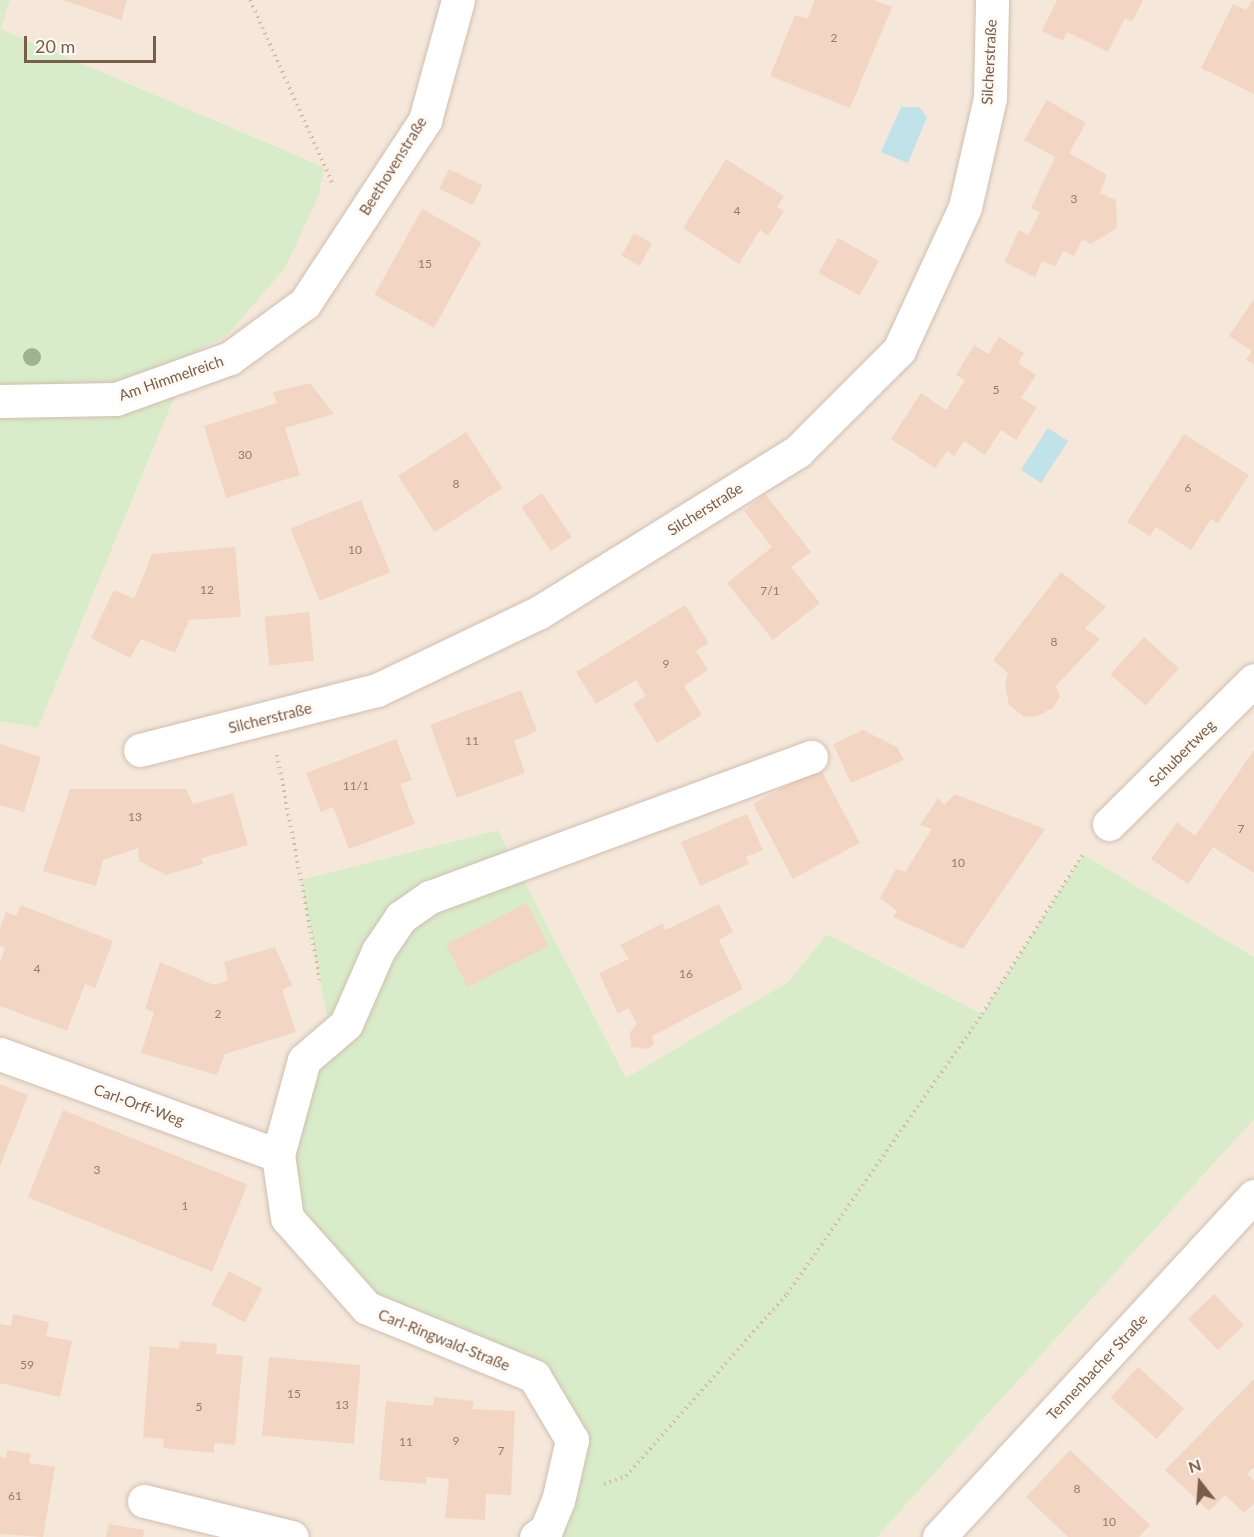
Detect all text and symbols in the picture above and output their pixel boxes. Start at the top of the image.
street label: Silcherstraße [978,19,1000,105]
scale bar [27,24,159,62]
house number: 2 [831,31,837,45]
text: 20 m [35,35,75,57]
street label: Beethovenstraße [356,114,430,218]
house number: 3 [1071,192,1077,206]
house number: 4 [734,204,740,218]
house number: 15 [418,257,432,271]
street label: Am Himmelreich [116,352,226,404]
house number: 5 [993,383,999,397]
house number: 30 [238,448,252,462]
house number: 8 [453,477,459,491]
street label: Silcherstraße [664,479,746,539]
house number: 6 [1185,481,1191,495]
house number: 10 [348,543,362,557]
house number: 12 [200,583,214,597]
house number: 7/1 [760,584,780,598]
house number: 8 [1051,635,1057,649]
house number: 9 [663,657,669,671]
street label: Silcherstraße [226,699,314,737]
street label: Schubertweg [1145,716,1219,790]
house number: 11 [465,734,479,748]
house number: 11/1 [343,779,369,793]
house number: 13 [128,810,142,824]
house number: 7 [1238,822,1244,836]
house number: 10 [951,856,965,870]
house number: 4 [34,962,40,976]
house number: 16 [679,967,693,981]
house number: 2 [215,1007,221,1021]
street label: Carl-Orff-Weg [91,1080,187,1130]
house number: 3 [94,1163,100,1177]
house number: 1 [182,1199,188,1213]
street label: Carl-Ringwald-Straße [376,1305,512,1375]
street label: Tennenbacher Straße [1043,1310,1151,1424]
house number: 59 [20,1358,34,1372]
house number: 15 [287,1387,301,1401]
house number: 13 [335,1398,349,1412]
house number: 5 [196,1400,202,1414]
house number: 9 [453,1434,459,1448]
house number: 11 [399,1435,413,1449]
house number: 7 [498,1444,504,1458]
north arrow [1170,1453,1230,1513]
text: N [1186,1454,1203,1476]
house number: 8 [1074,1482,1080,1496]
house number: 61 [8,1489,22,1503]
house number: 10 [1102,1515,1116,1529]

